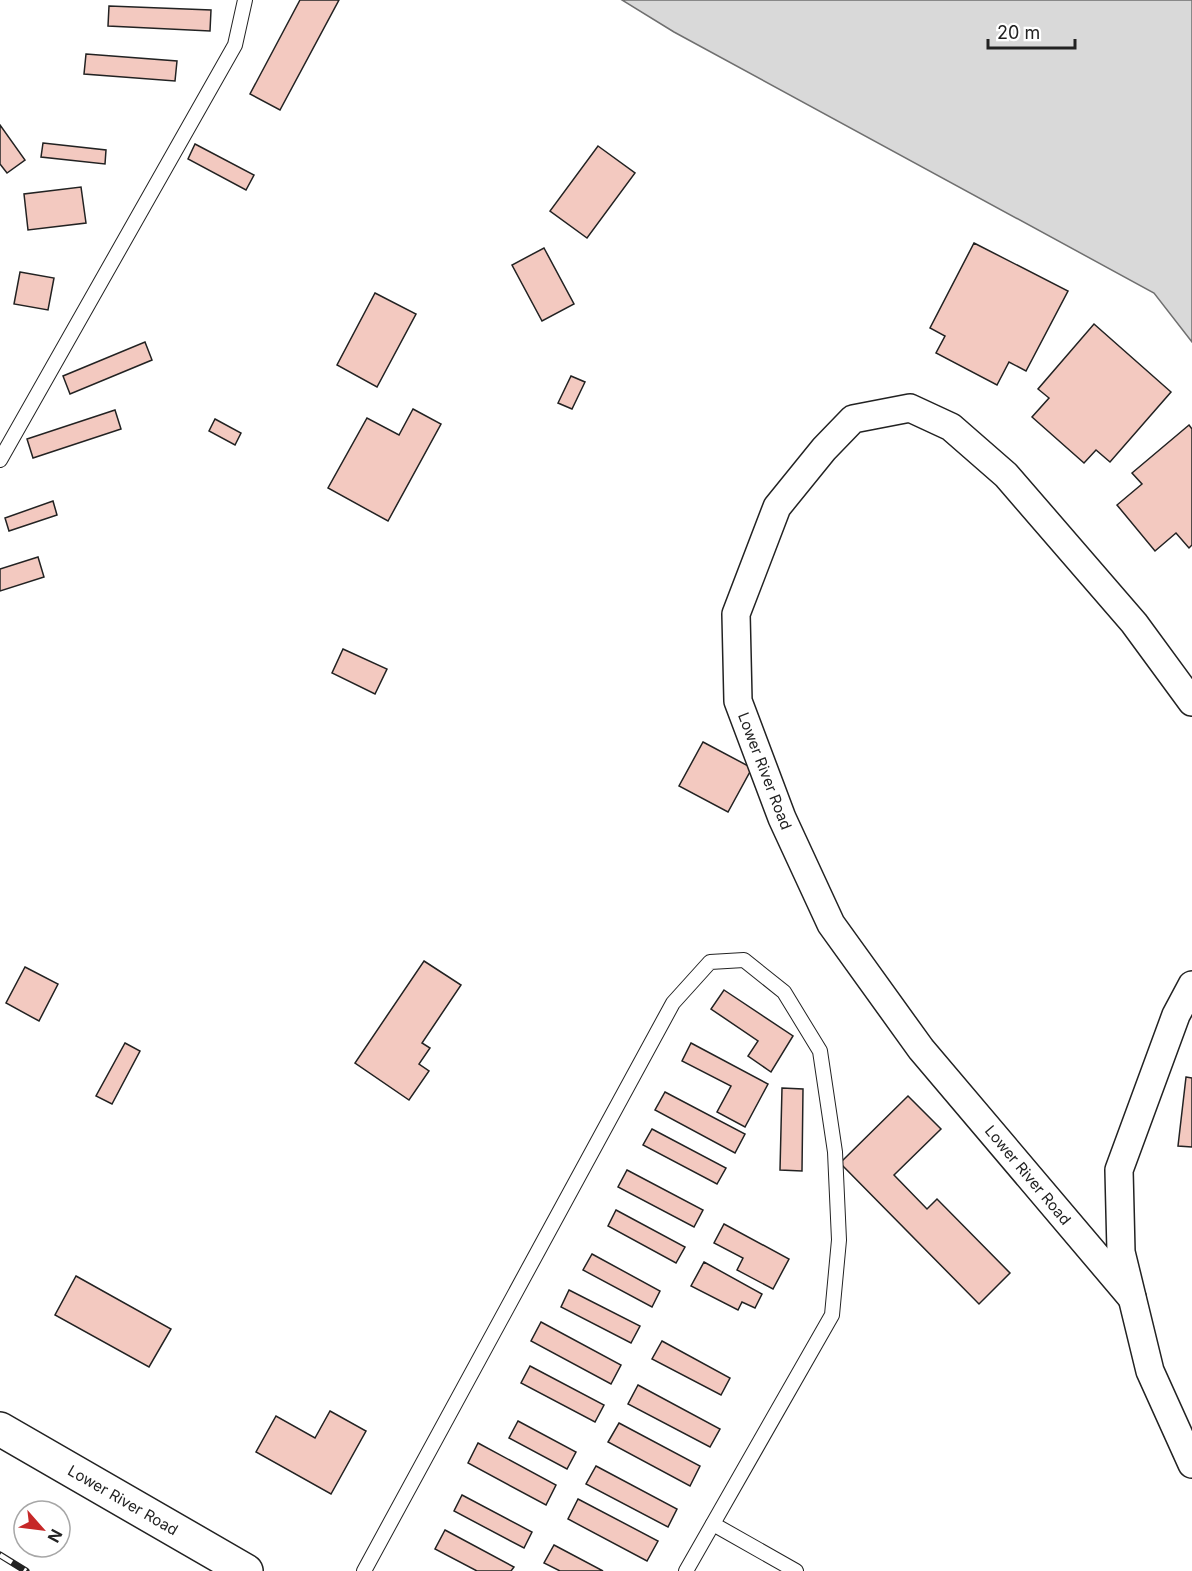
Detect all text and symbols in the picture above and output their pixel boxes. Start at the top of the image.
scale bar [988,12,1075,50]
text: 20 m [997,22,1040,43]
street label: Lower River Road [734,710,796,832]
street label: Lower River Road [981,1121,1075,1229]
street label: Lower River Road [65,1461,181,1539]
north arrow [12,1499,72,1559]
text: N [44,1526,67,1546]

